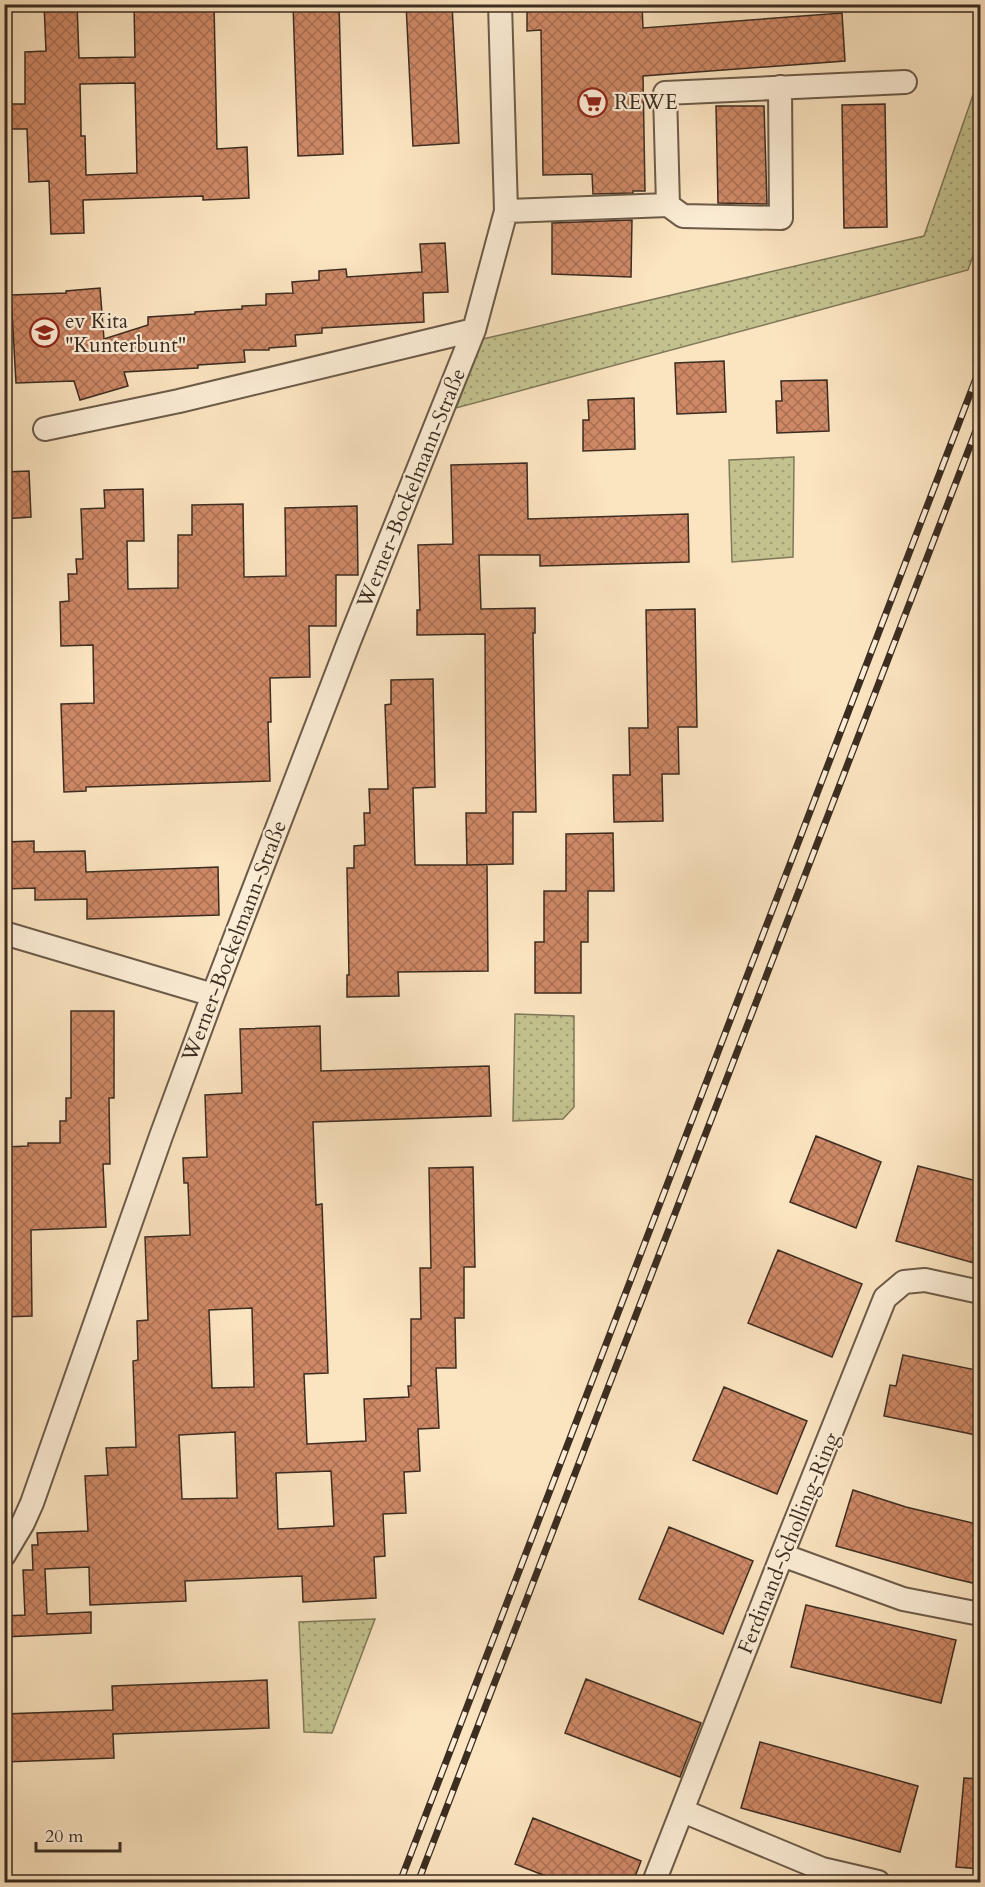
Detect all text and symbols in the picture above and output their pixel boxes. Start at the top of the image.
supermarket icon: REWE [577,86,609,118]
place label: REWE [614,88,678,117]
place label: ev Kita "Kunterbunt" [65,307,186,360]
school or university icon: ev Kita "Kunterbunt" [28,317,60,349]
street label: Werner-Bockelmann-Straße [350,364,473,613]
street label: Werner-Bockelmann-Straße [175,816,294,1067]
street label: Ferdinand-Scholling-Ring [731,1428,846,1658]
scale bar [36,1815,120,1853]
text: 20 m [45,1824,84,1849]

